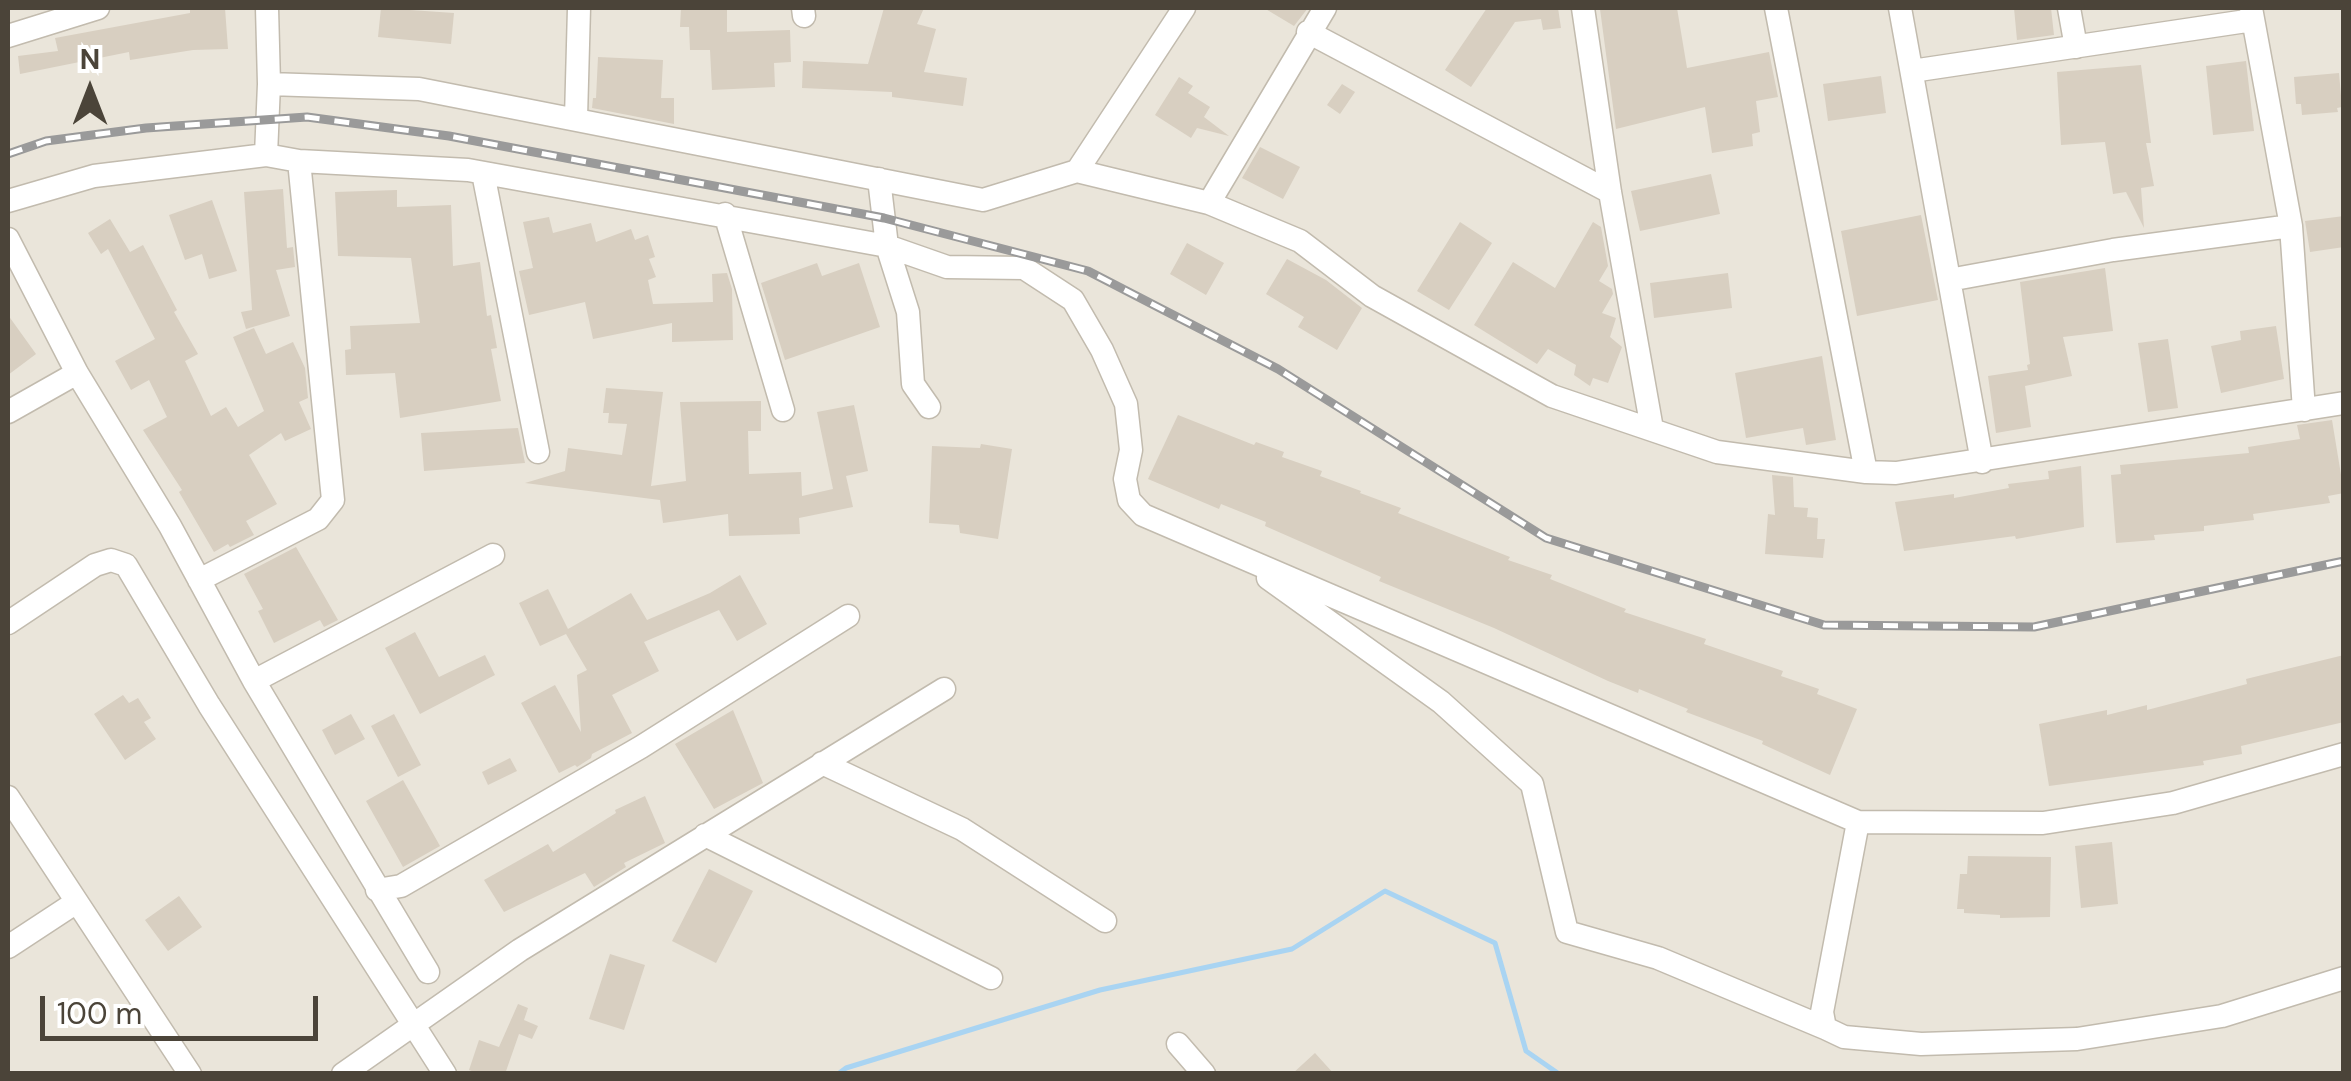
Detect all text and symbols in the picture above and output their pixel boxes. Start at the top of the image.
north arrow [40,40,140,140]
text: N [80,41,100,78]
scale bar [45,976,322,1038]
text: 100 m [57,994,142,1033]

